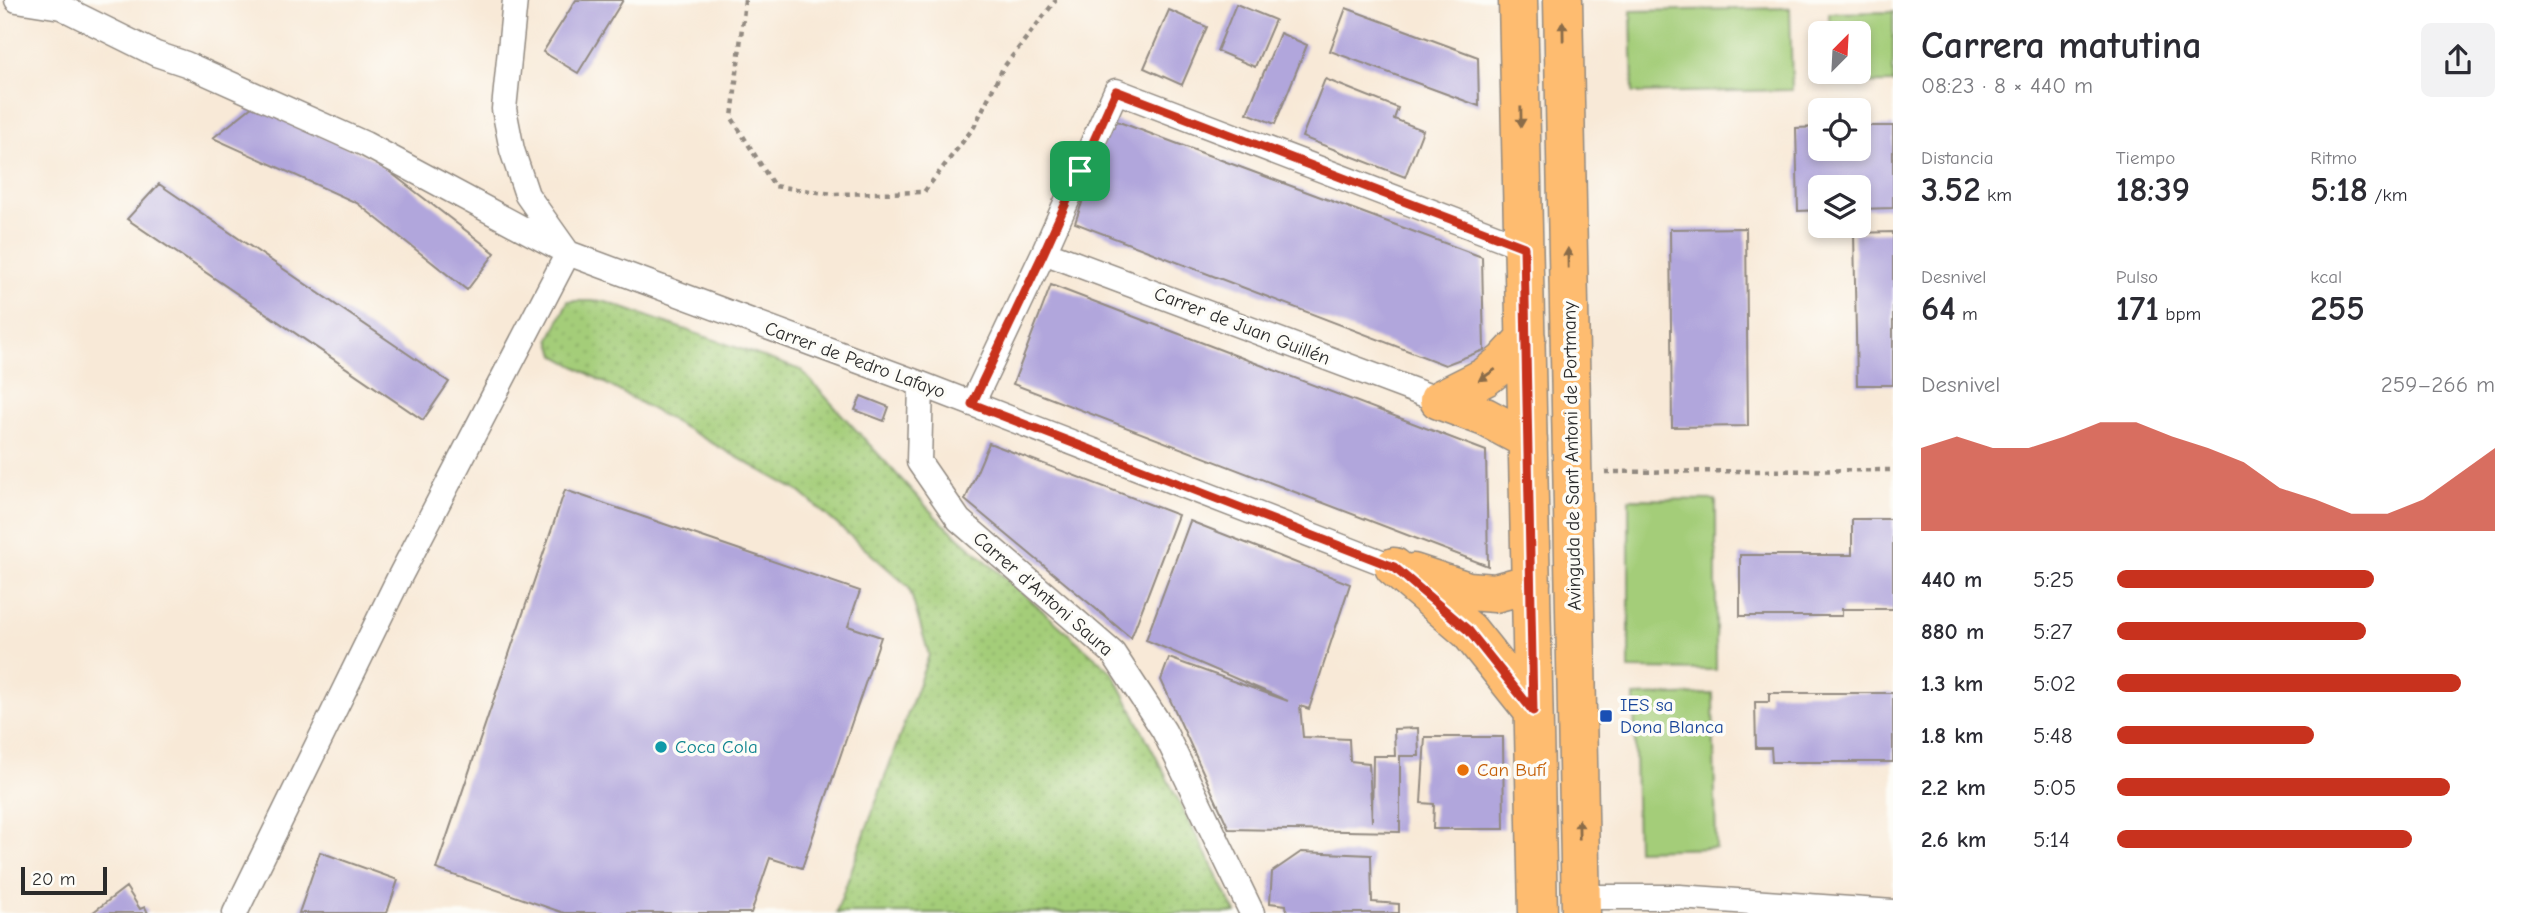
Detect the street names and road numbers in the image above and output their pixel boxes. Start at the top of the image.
street label: Carrer de Juan Guillén [1151,282,1333,370]
street label: Avinguda de Sant Antoni de Portmany [1558,301,1586,611]
street label: Carrer de Pedro Lafayo [762,317,948,403]
street label: Carrer d'Antoni Saura [969,527,1117,661]

